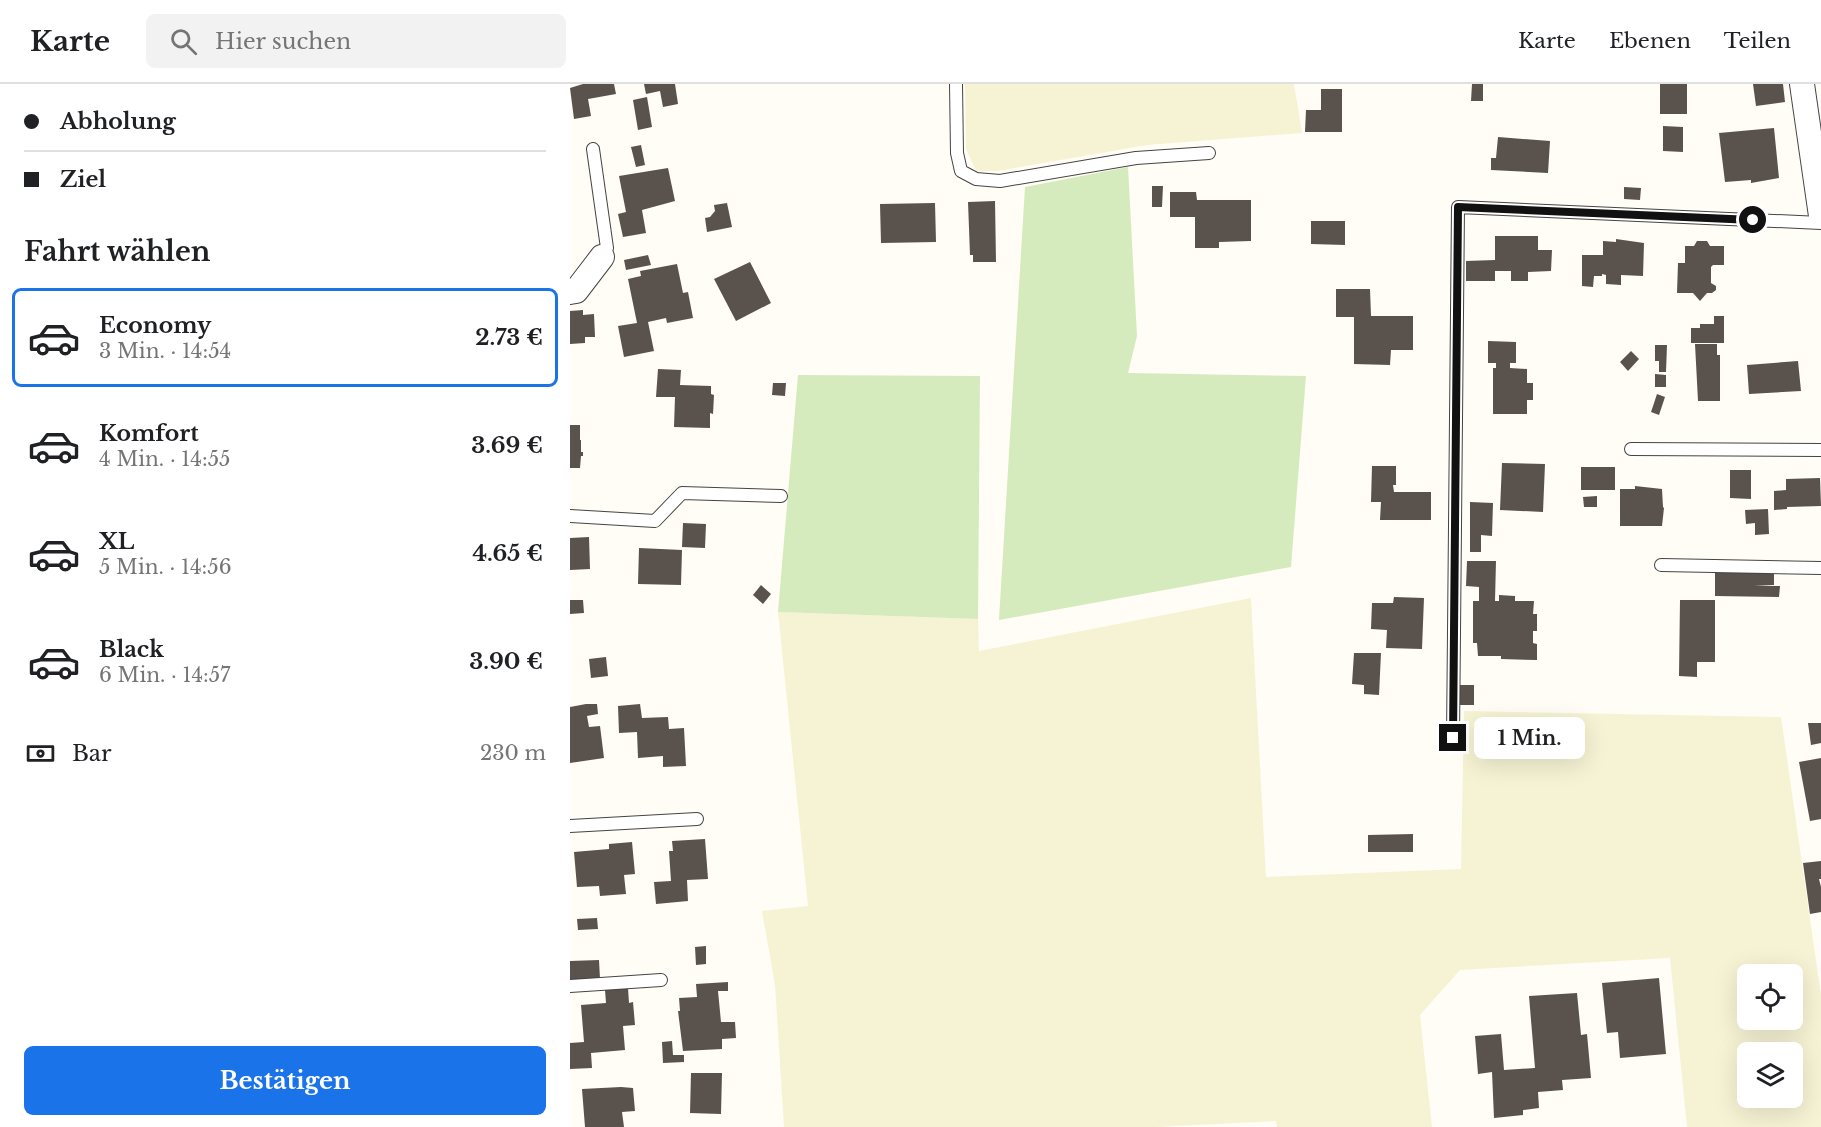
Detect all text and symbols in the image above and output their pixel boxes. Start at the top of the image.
search box [146,14,566,68]
text: Karte [30,24,110,59]
icon: search [167,25,200,58]
text: Hier suchen [215,28,351,55]
text: Karte [1518,28,1576,54]
text: Ebenen [1609,28,1691,54]
text: Teilen [1724,28,1791,54]
text: Abholung [60,108,176,135]
text: Ziel [60,166,106,193]
route start [1739,206,1766,233]
text: Fahrt wählen [24,235,210,268]
icon: car [27,311,81,365]
text: Economy [99,312,211,339]
text: 2.73 € [475,324,543,351]
text: 3 Min. · 14:54 [99,339,231,363]
icon: car [27,419,81,473]
text: Komfort [99,420,199,447]
text: 3.69 € [471,432,543,459]
text: 4 Min. · 14:55 [99,447,230,471]
icon: car [27,527,81,581]
text: XL [99,528,134,555]
text: 4.65 € [472,540,543,567]
text: 5 Min. · 14:56 [99,555,232,579]
icon: car [27,635,81,689]
text: Black [99,636,164,663]
text: 3.90 € [469,648,543,675]
text: 6 Min. · 14:57 [99,663,230,687]
callout: 1 Min. [1474,717,1585,759]
route end [1439,724,1466,751]
text: 1 Min. [1498,726,1561,750]
icon: cash [24,737,57,770]
text: Bar [72,740,112,767]
text: 230 m [480,741,546,765]
map controls [1737,964,1803,1108]
button: locate [1737,964,1803,1030]
button: layers [1737,1042,1803,1108]
button: Bestätigen [24,1046,546,1115]

